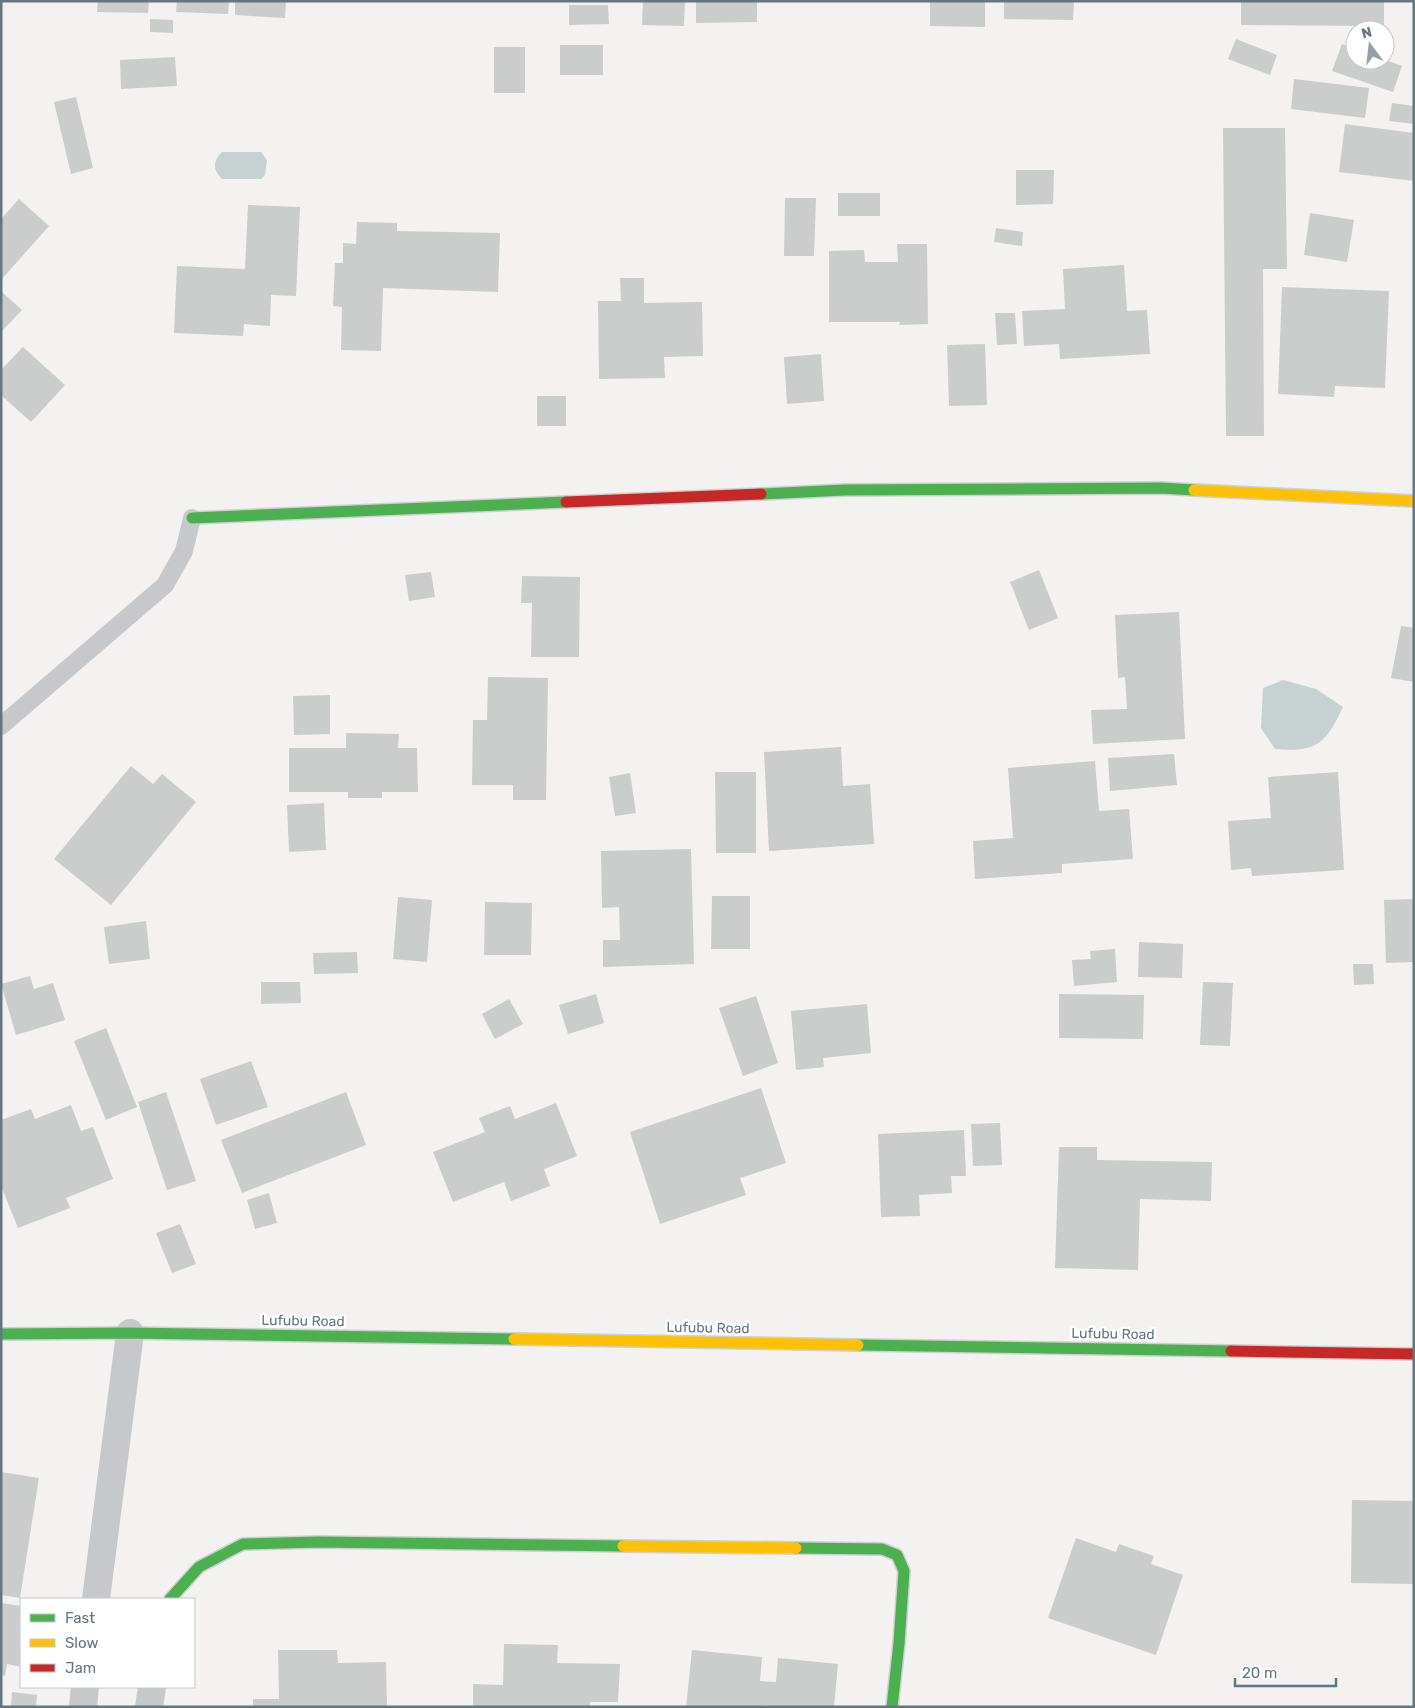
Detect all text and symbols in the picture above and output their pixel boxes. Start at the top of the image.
north arrow [1345,20,1395,70]
text: N [1360,23,1374,42]
street label: Lufubu Road [261,1312,345,1330]
street label: Lufubu Road [666,1319,750,1337]
street label: Lufubu Road [1071,1325,1155,1343]
legend [20,1598,195,1688]
text: Fast [65,1609,95,1627]
text: Slow [65,1634,98,1652]
scale bar [1235,1656,1336,1688]
text: Jam [65,1659,96,1677]
text: 20 m [1242,1664,1277,1682]

